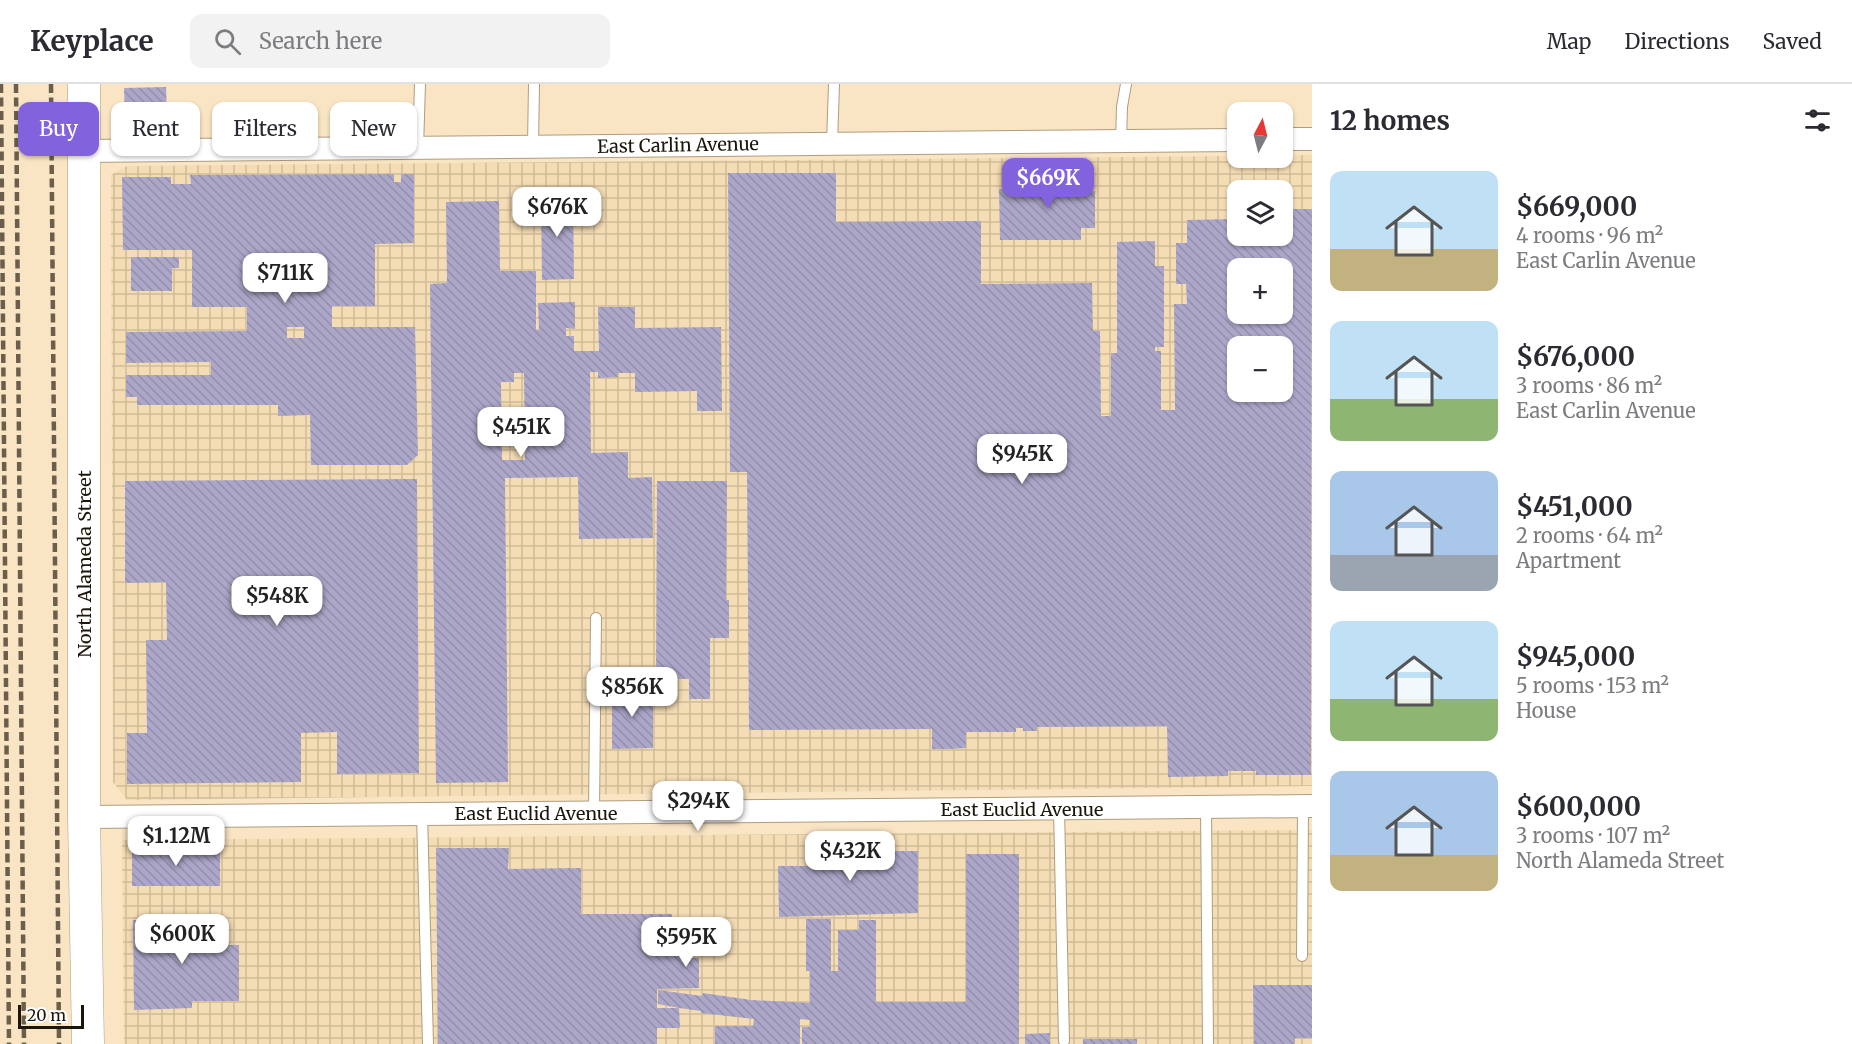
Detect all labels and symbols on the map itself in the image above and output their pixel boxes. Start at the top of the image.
north arrow [1227,102,1293,168]
street label: East Carlin Avenue [597,132,759,158]
pin: $669K [1006,158,1090,209]
pin: $676K [515,187,599,238]
pin: $711K [243,253,327,304]
pin: $451K [479,407,563,458]
pin: $945K [980,434,1064,485]
street label: North Alameda Street [73,470,96,658]
pin: $548K [235,576,319,627]
pin: $856K [590,667,674,718]
pin: $294K [656,781,740,832]
street label: East Euclid Avenue [941,798,1103,821]
street label: East Euclid Avenue [455,802,617,825]
pin: $1.12M [127,816,225,867]
pin: $432K [808,831,892,882]
pin: $600K [140,914,224,965]
pin: $595K [644,917,728,968]
scale bar [18,1002,84,1030]

